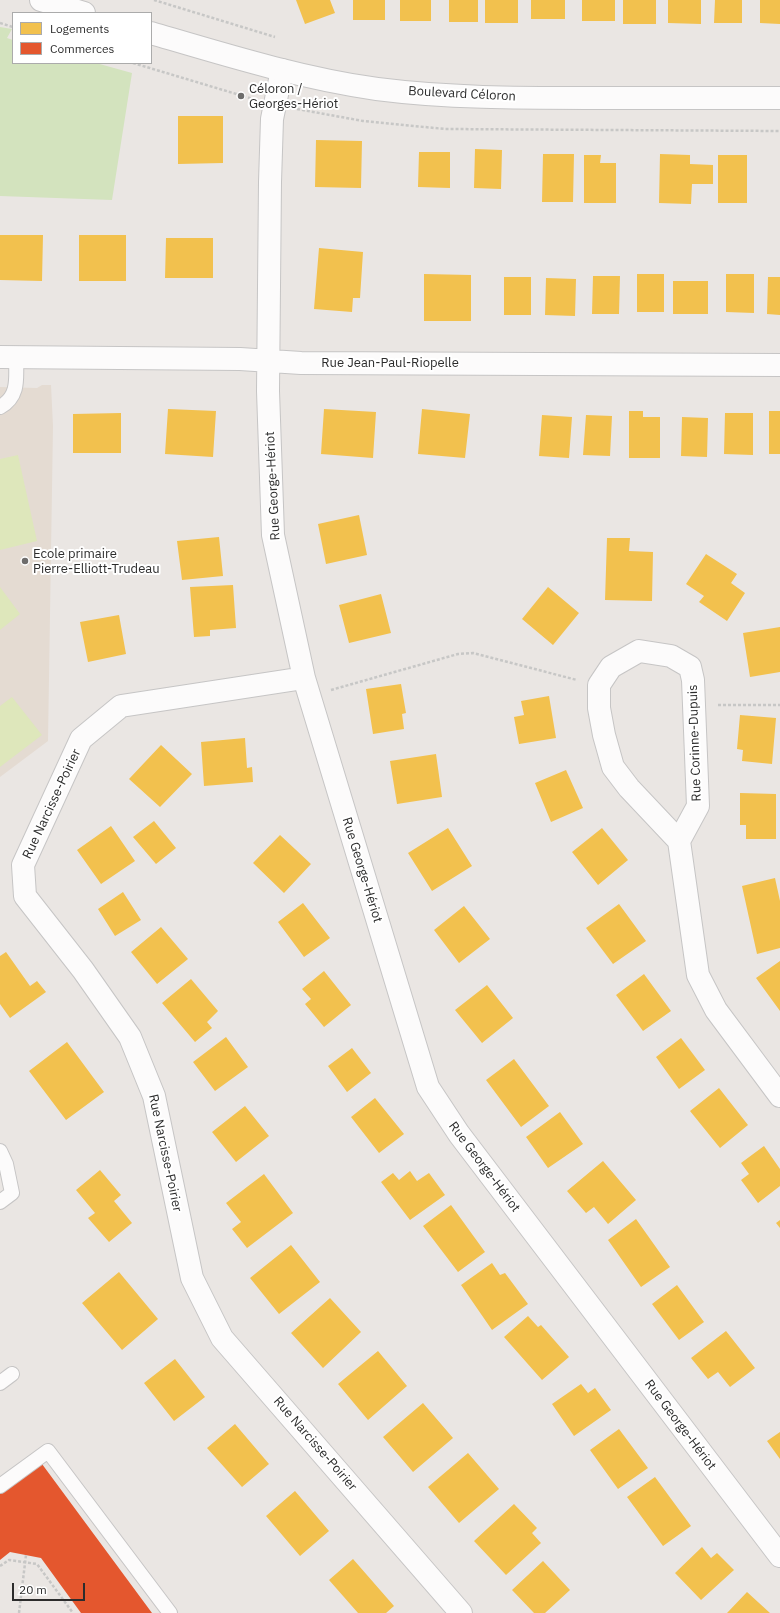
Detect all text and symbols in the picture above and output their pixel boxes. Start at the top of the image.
legend [12,12,152,64]
text: Logements [50,21,109,36]
text: Commerces [50,41,114,56]
place label: Céloron / Georges-Hériot [249,81,338,112]
street label: Boulevard Céloron [408,83,516,105]
marker: Céloron / Georges-Hériot [236,91,246,101]
street label: Rue Jean-Paul-Riopelle [321,355,459,371]
street label: Rue George-Hériot [262,431,284,541]
place label: Ecole primaire Pierre-Elliott-Trudeau [33,546,160,577]
marker: Ecole primaire Pierre-Elliott-Trudeau [20,556,30,566]
street label: Rue Corinne-Dupuis [685,684,705,802]
street label: Rue Narcisse-Poirier [20,746,84,862]
street label: Rue George-Hériot [339,815,385,925]
street label: Rue Narcisse-Poirier [145,1093,185,1213]
street label: Rue George-Hériot [445,1119,523,1215]
street label: Rue George-Hériot [641,1377,719,1473]
street label: Rue Narcisse-Poirier [270,1394,360,1494]
scale bar [14,1575,87,1601]
text: 20 m [19,1582,47,1597]

